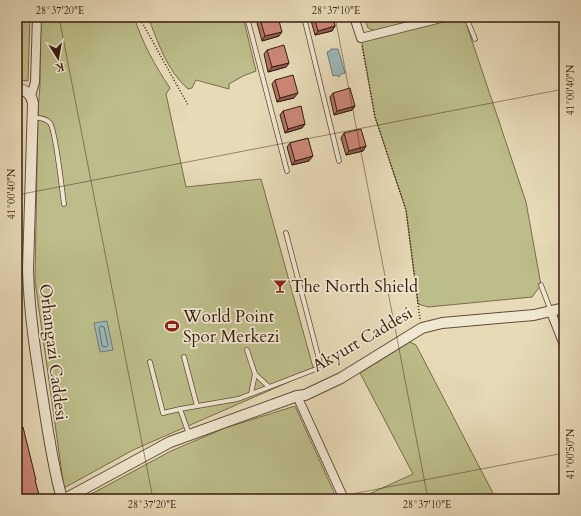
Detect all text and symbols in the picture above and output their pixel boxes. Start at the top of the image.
text: 28°37'20"E [36,4,84,18]
text: 28°37'10"E [312,4,360,18]
north arrow [38,38,78,78]
text: K [54,59,66,76]
text: 41°00'40"N [564,64,578,115]
text: 41°00'40"N [5,168,19,219]
place label: The North Shield [291,275,418,298]
bar icon: The North Shield [272,278,288,294]
street label: Orhangazi Caddesi [34,282,73,422]
street label: Akyurt Caddesi [308,301,417,377]
place label: World Point Spor Merkezi [182,305,280,348]
sports icon: World Point Spor Merkezi [164,318,180,334]
text: 41°00'50"N [564,428,578,479]
text: 28°37'20"E [128,498,176,512]
text: 28°37'10"E [403,498,451,512]

